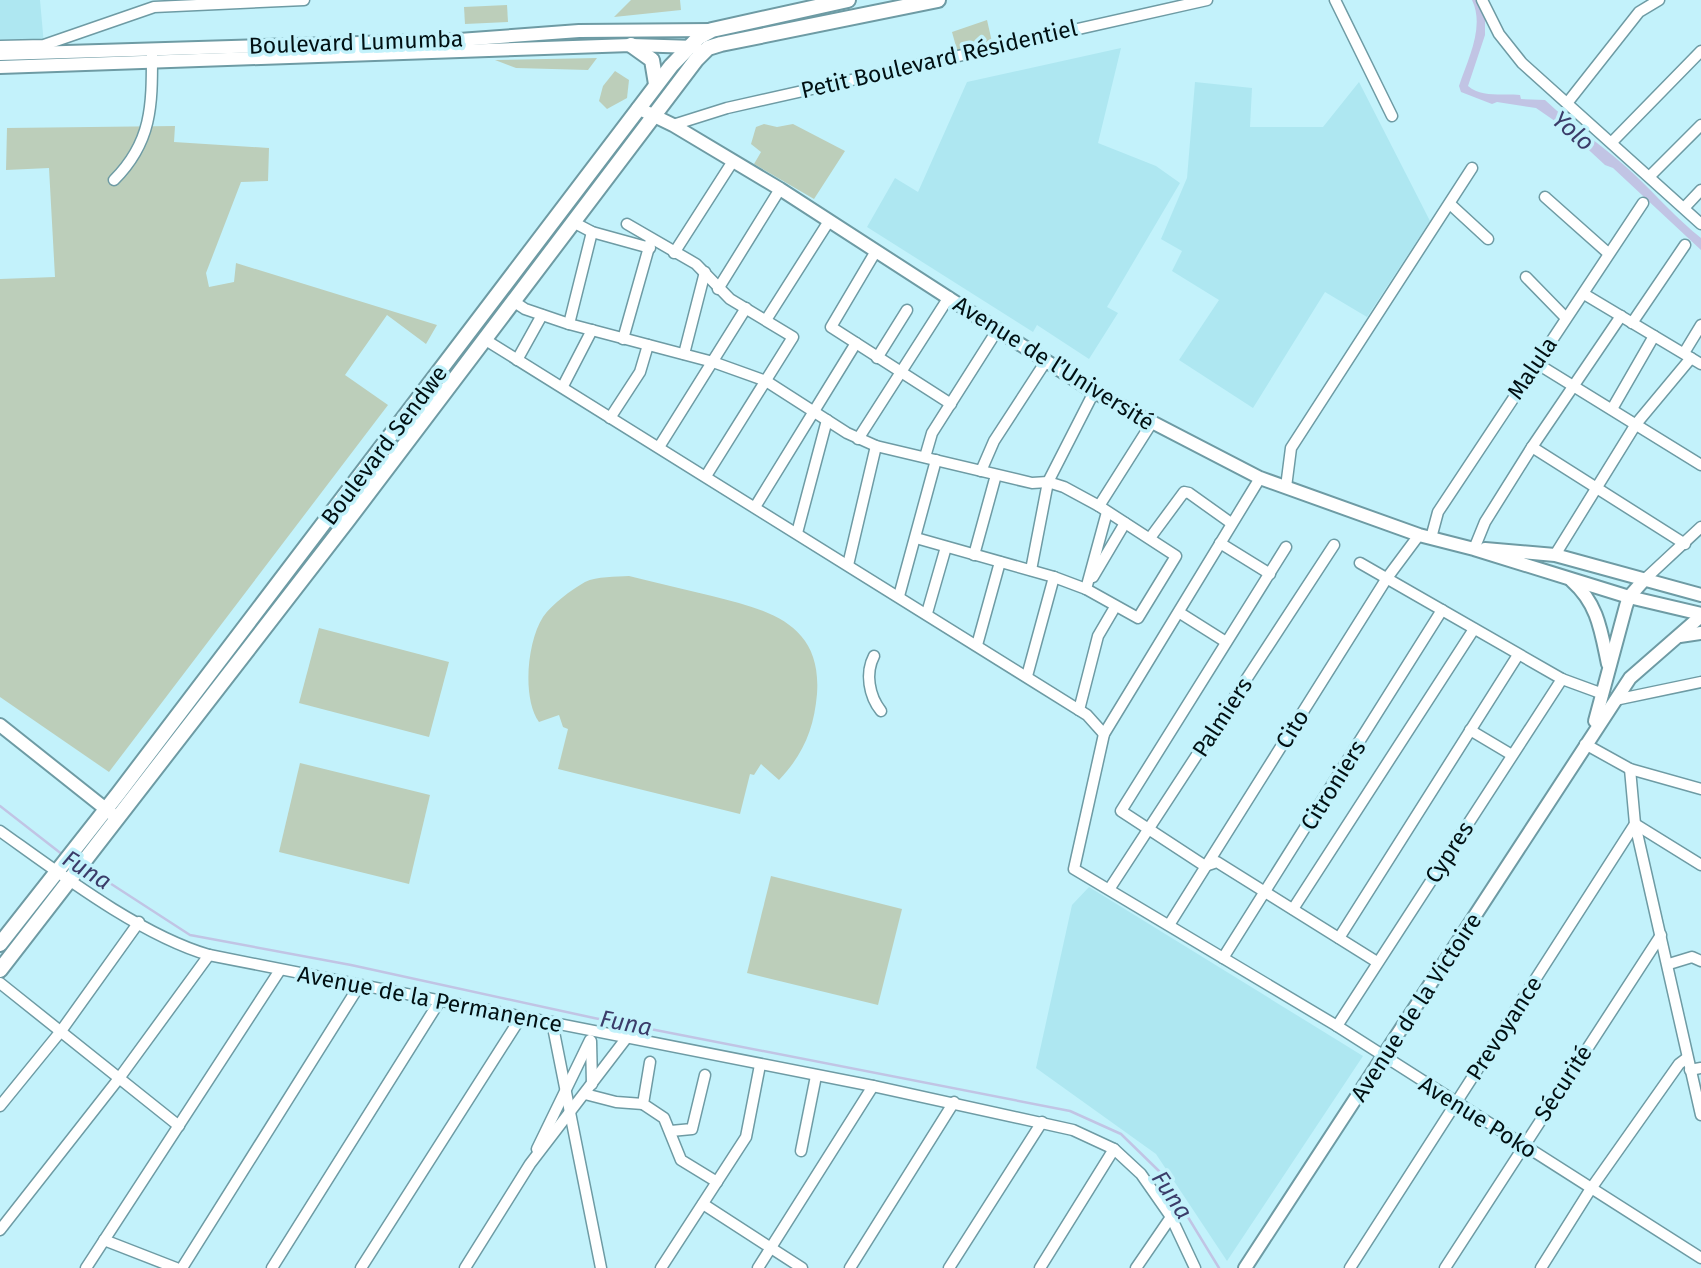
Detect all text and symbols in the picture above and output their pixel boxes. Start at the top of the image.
street label: Petit Boulevard Résidentiel [798,13,1080,104]
street label: Boulevard Lumumba [248,24,464,60]
water label: Yolo [1546,105,1600,157]
street label: Avenue de l’Université [948,290,1160,436]
street label: Malula [1501,331,1563,405]
street label: Boulevard Sendwe [315,360,453,530]
street label: Palmiers [1186,672,1258,762]
street label: Cito [1269,704,1315,754]
street label: Citroniers [1294,735,1372,835]
street label: Cypres [1419,816,1479,888]
water label: Funa [57,844,117,896]
street label: Avenue de la Victoire [1345,908,1487,1106]
street label: Avenue de la Permanence [295,960,565,1038]
street label: Prevoyance [1460,971,1548,1085]
water label: Funa [598,1004,654,1042]
street label: Sécurité [1528,1040,1598,1126]
street label: Avenue Poko [1414,1070,1542,1164]
water label: Funa [1146,1166,1198,1224]

